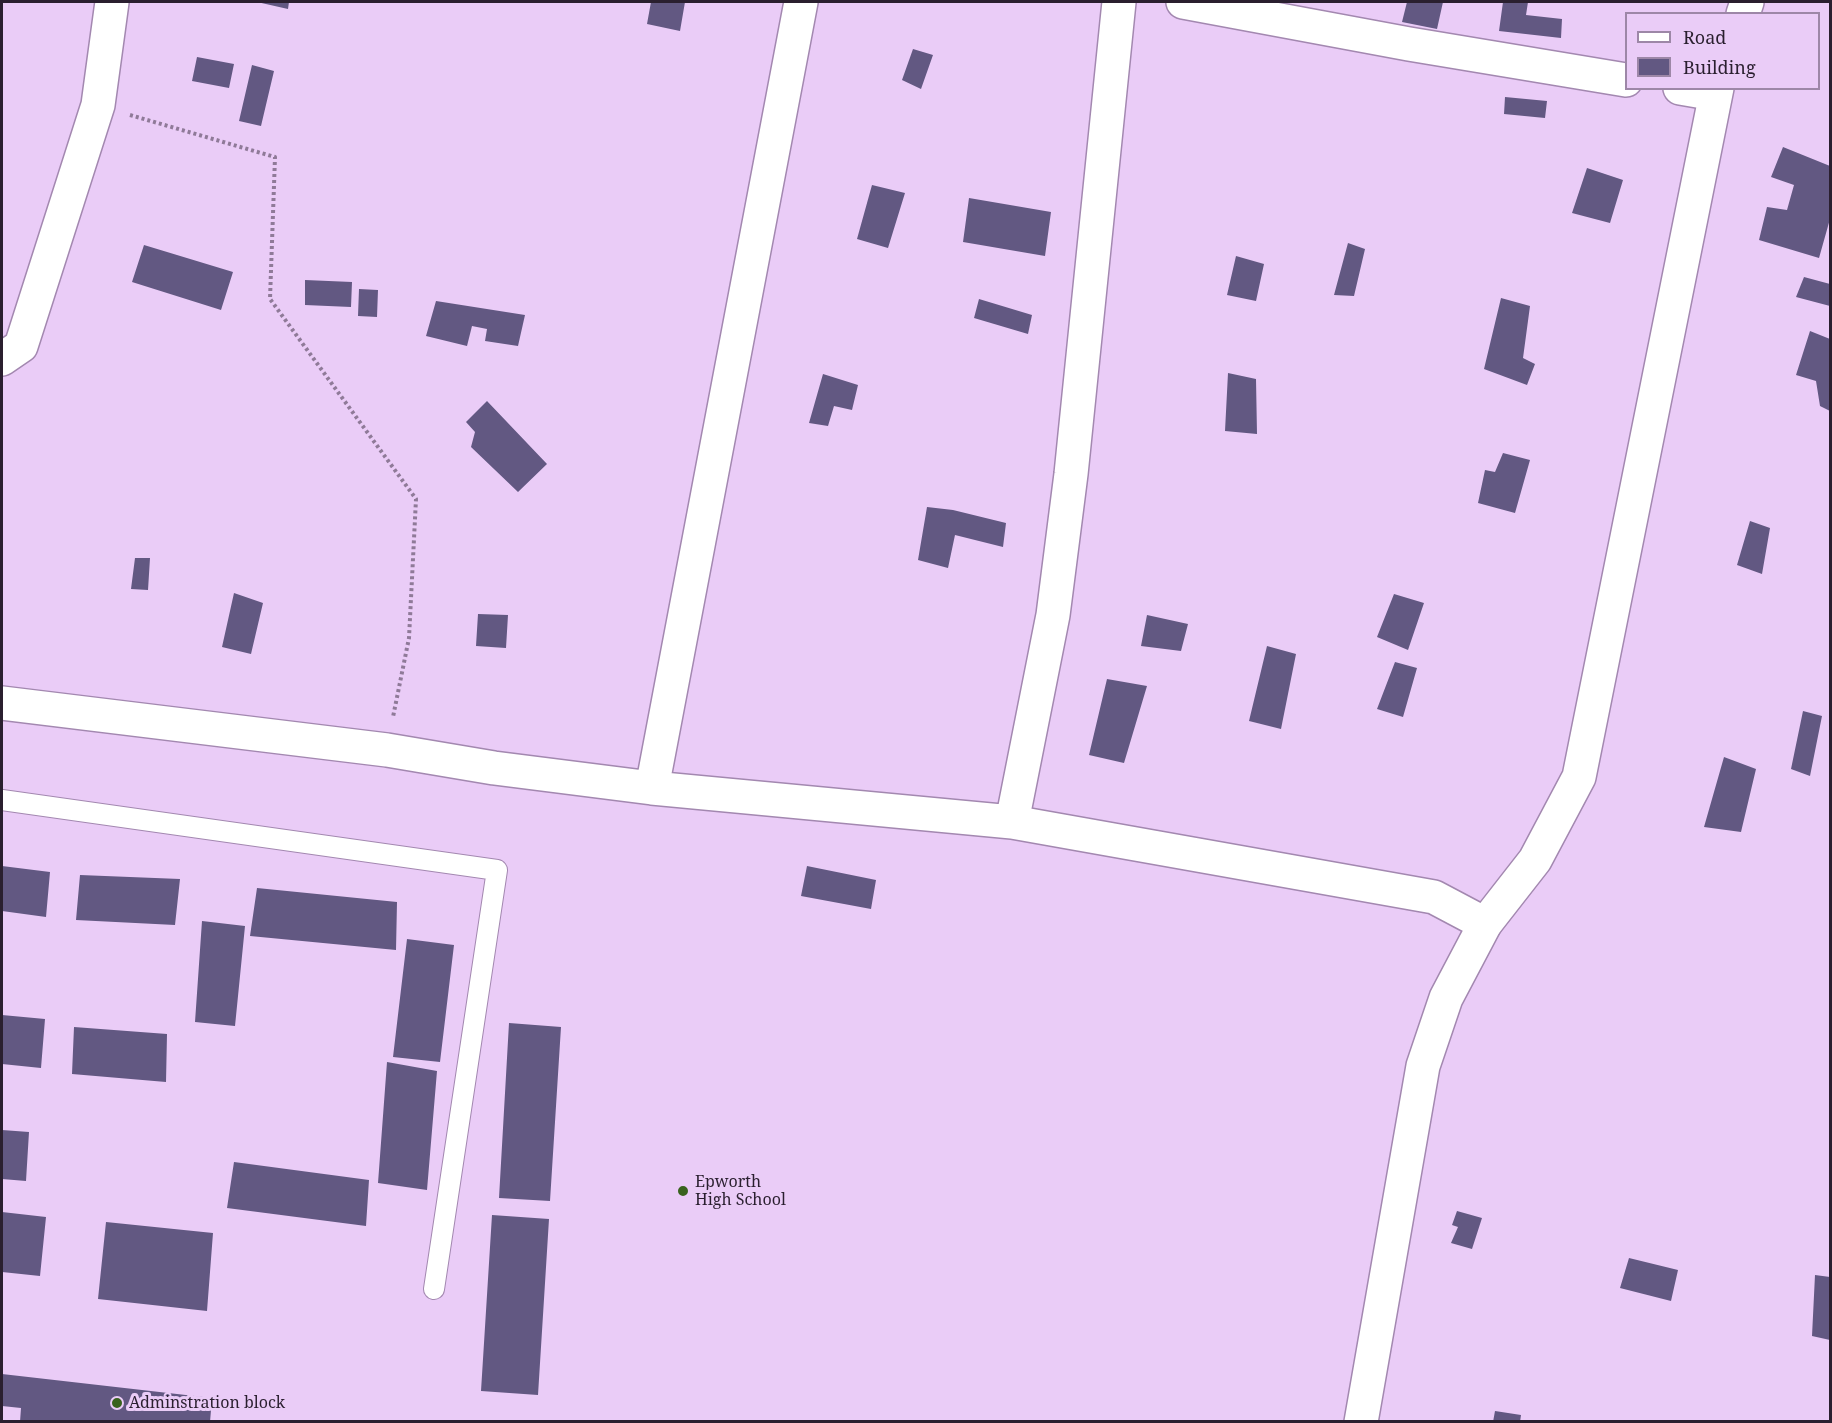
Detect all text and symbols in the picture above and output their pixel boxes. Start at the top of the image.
legend [1625,12,1820,90]
text: Road [1683,25,1726,49]
text: Building [1683,55,1756,79]
place label: Epworth High School [695,1172,786,1210]
marker: Epworth High School [676,1184,690,1198]
place label: Adminstration block [129,1393,285,1413]
marker: Adminstration block [110,1396,124,1410]

